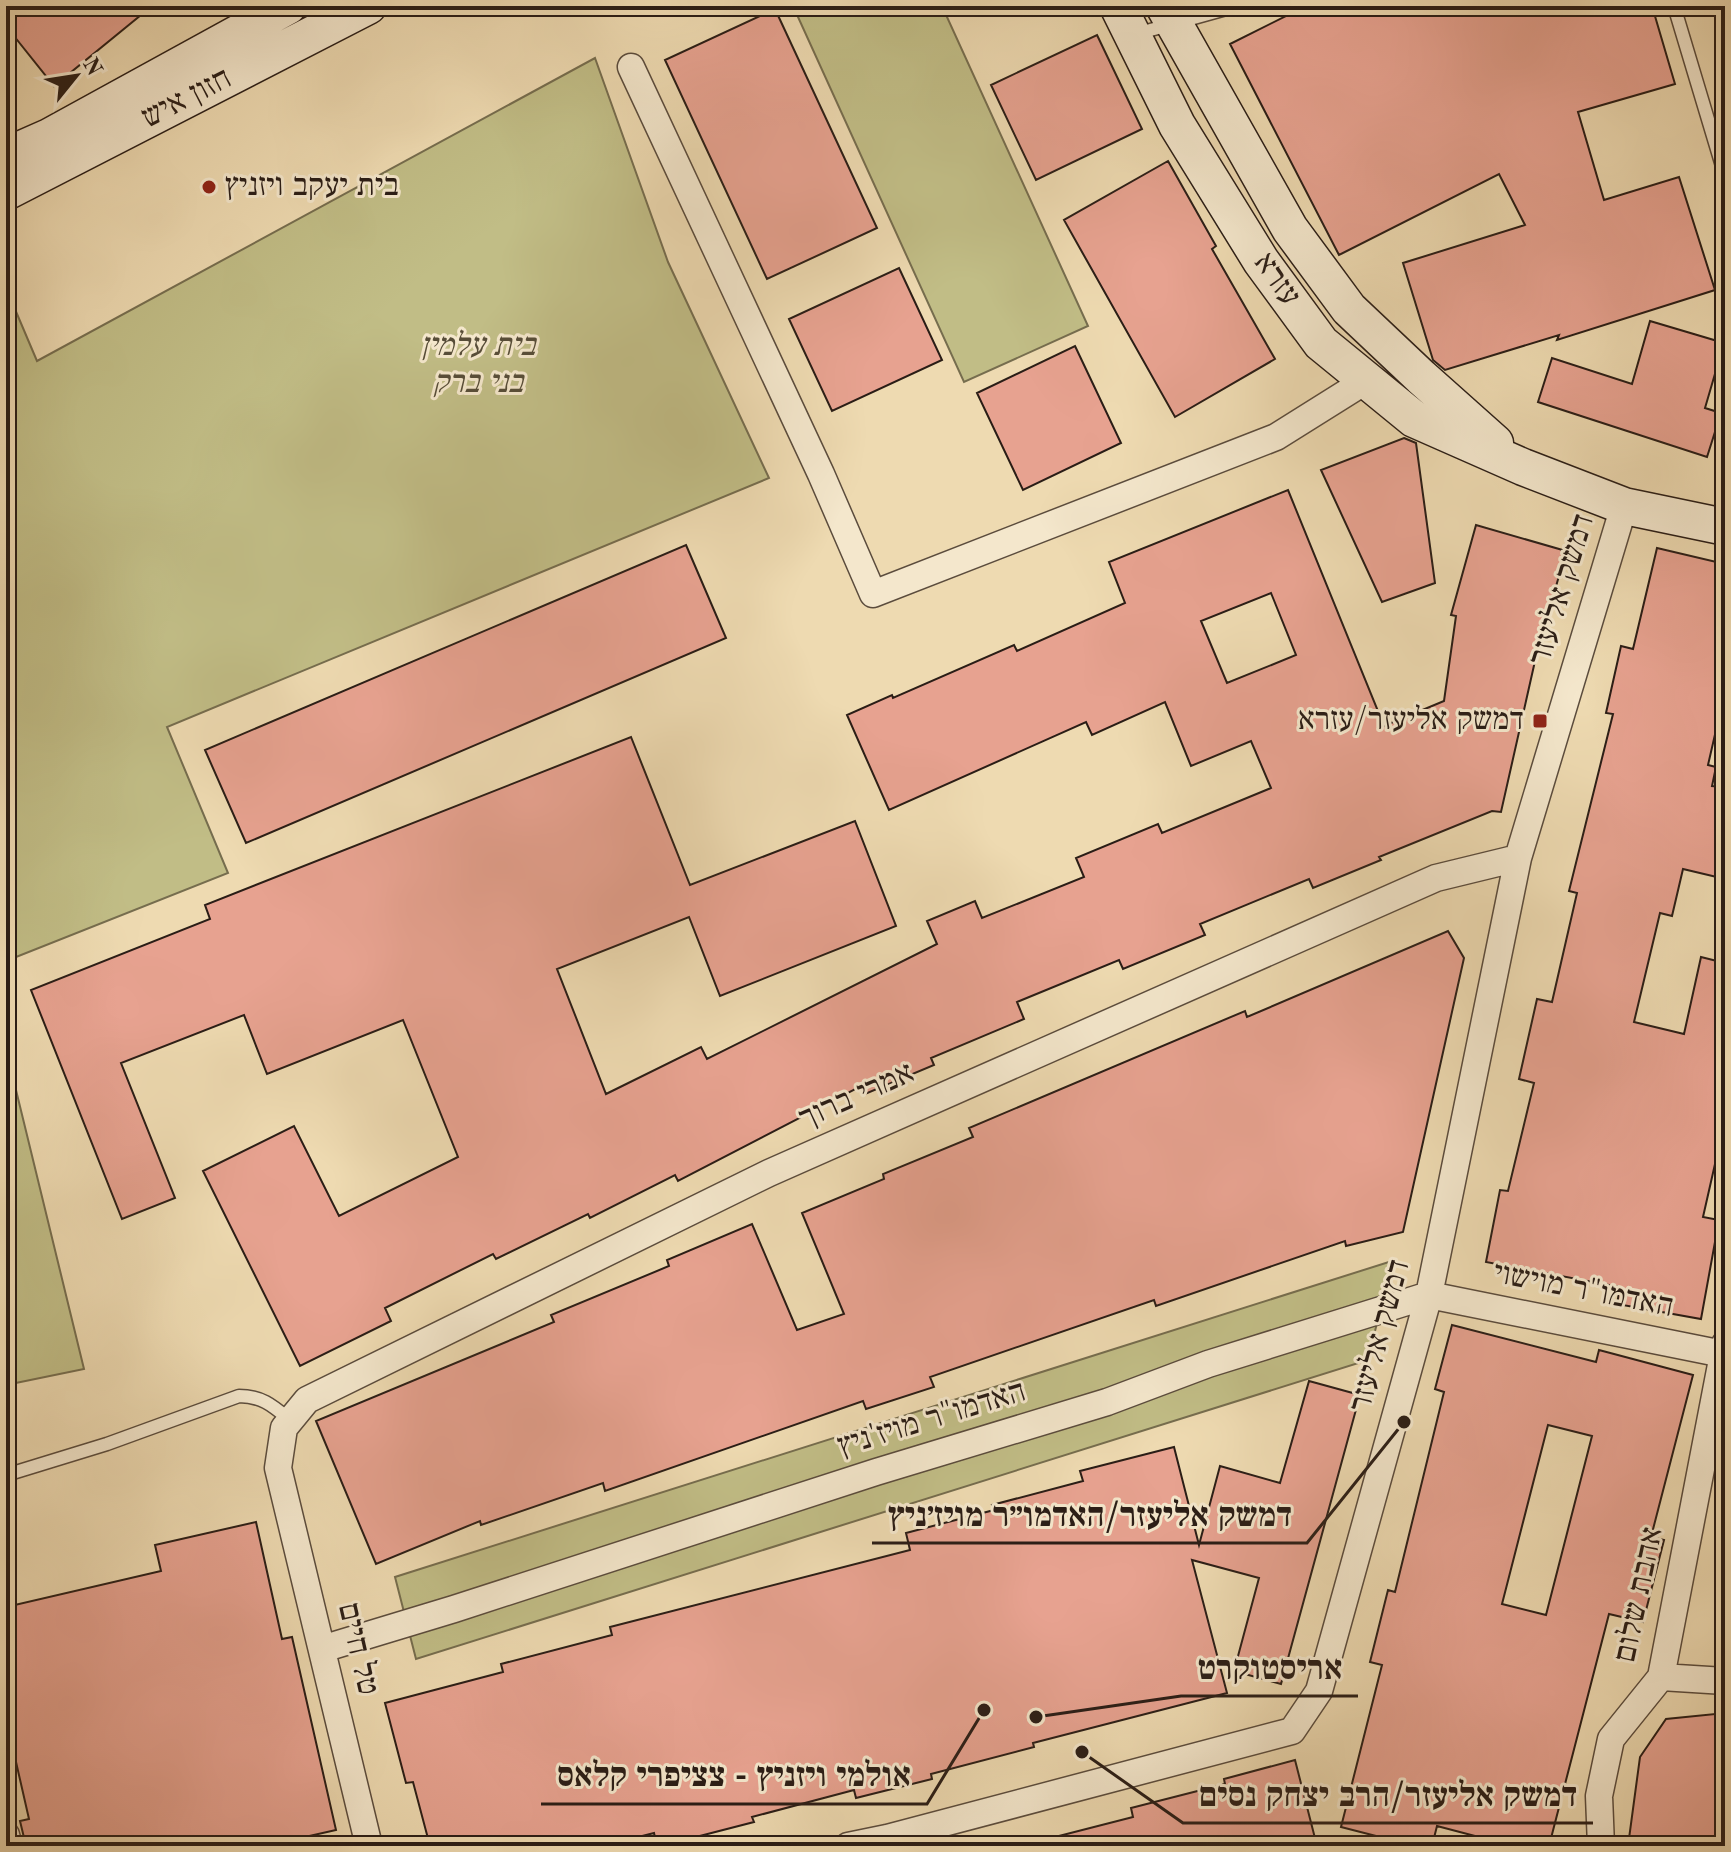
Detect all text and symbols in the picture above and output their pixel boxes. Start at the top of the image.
north arrow [36,36,116,116]
text: N [78,54,105,80]
street label: חזון איש [137,63,237,135]
place label: בית יעקב ויזניץ [225,171,399,203]
marker: בית יעקב ויזניץ [200,178,218,196]
street label: עזרא [1247,248,1305,312]
park label: בית עלמין בני ברק [421,329,538,400]
street label: דמשק אליעזר [1523,510,1601,669]
place label: דמשק אליעזר/עזרא [1298,703,1524,737]
marker: דמשק אליעזר/עזרא [1531,712,1549,730]
street label: אמרי ברוך [795,1058,919,1136]
street label: דמשק אליעזר [1343,1256,1417,1416]
street label: האדמו"ר מוישוי [1490,1258,1676,1324]
street label: האדמו"ר מויז'ניץ [834,1376,1030,1464]
callout: דמשק אליעזר/האדמו״ר מויז׳ניץ [872,1485,1307,1543]
text: דמשק אליעזר/האדמו״ר מויז׳ניץ [888,1498,1292,1534]
street label: אהבת שלום [1608,1524,1670,1666]
street label: טל חיים [331,1599,385,1698]
callout: אריסטוקרט [1181,1638,1358,1696]
text: אריסטוקרט [1198,1653,1342,1687]
callout: אולמי ויזניץ - צציפרי קלאס [541,1746,927,1804]
text: אולמי ויזניץ - צציפרי קלאס [557,1758,911,1794]
callout: דמשק אליעזר/הרב יצחק נסים [1183,1765,1593,1823]
text: דמשק אליעזר/הרב יצחק נסים [1199,1778,1577,1814]

